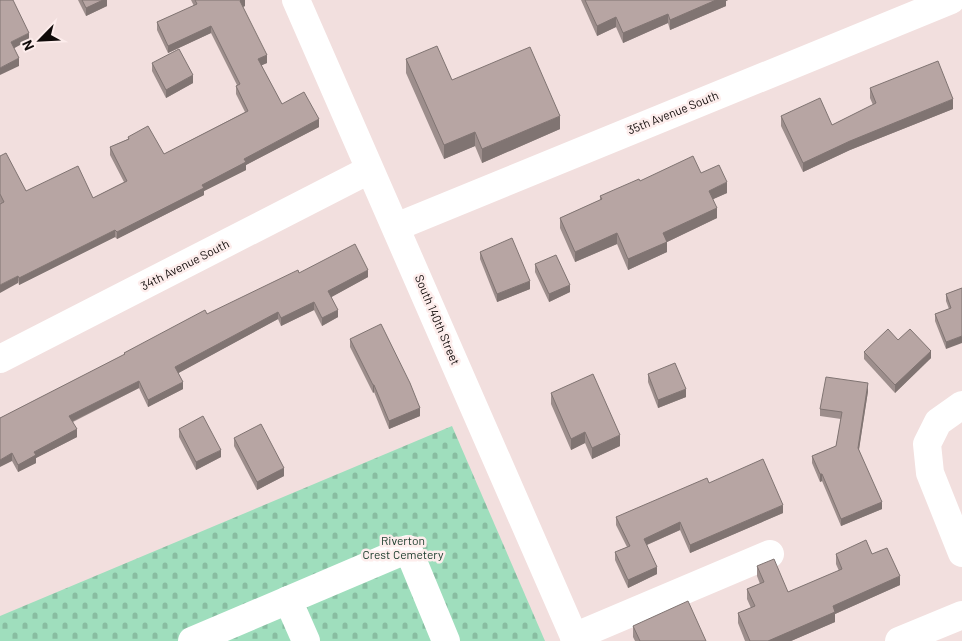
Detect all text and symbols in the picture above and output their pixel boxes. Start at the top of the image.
north arrow [15,15,65,65]
text: N [18,38,37,53]
street label: 35th Avenue South [625,87,720,137]
street label: 34th Avenue South [138,236,231,292]
street label: South 140th Street [413,272,463,367]
park label: Riverton Crest Cemetery [362,533,444,561]

